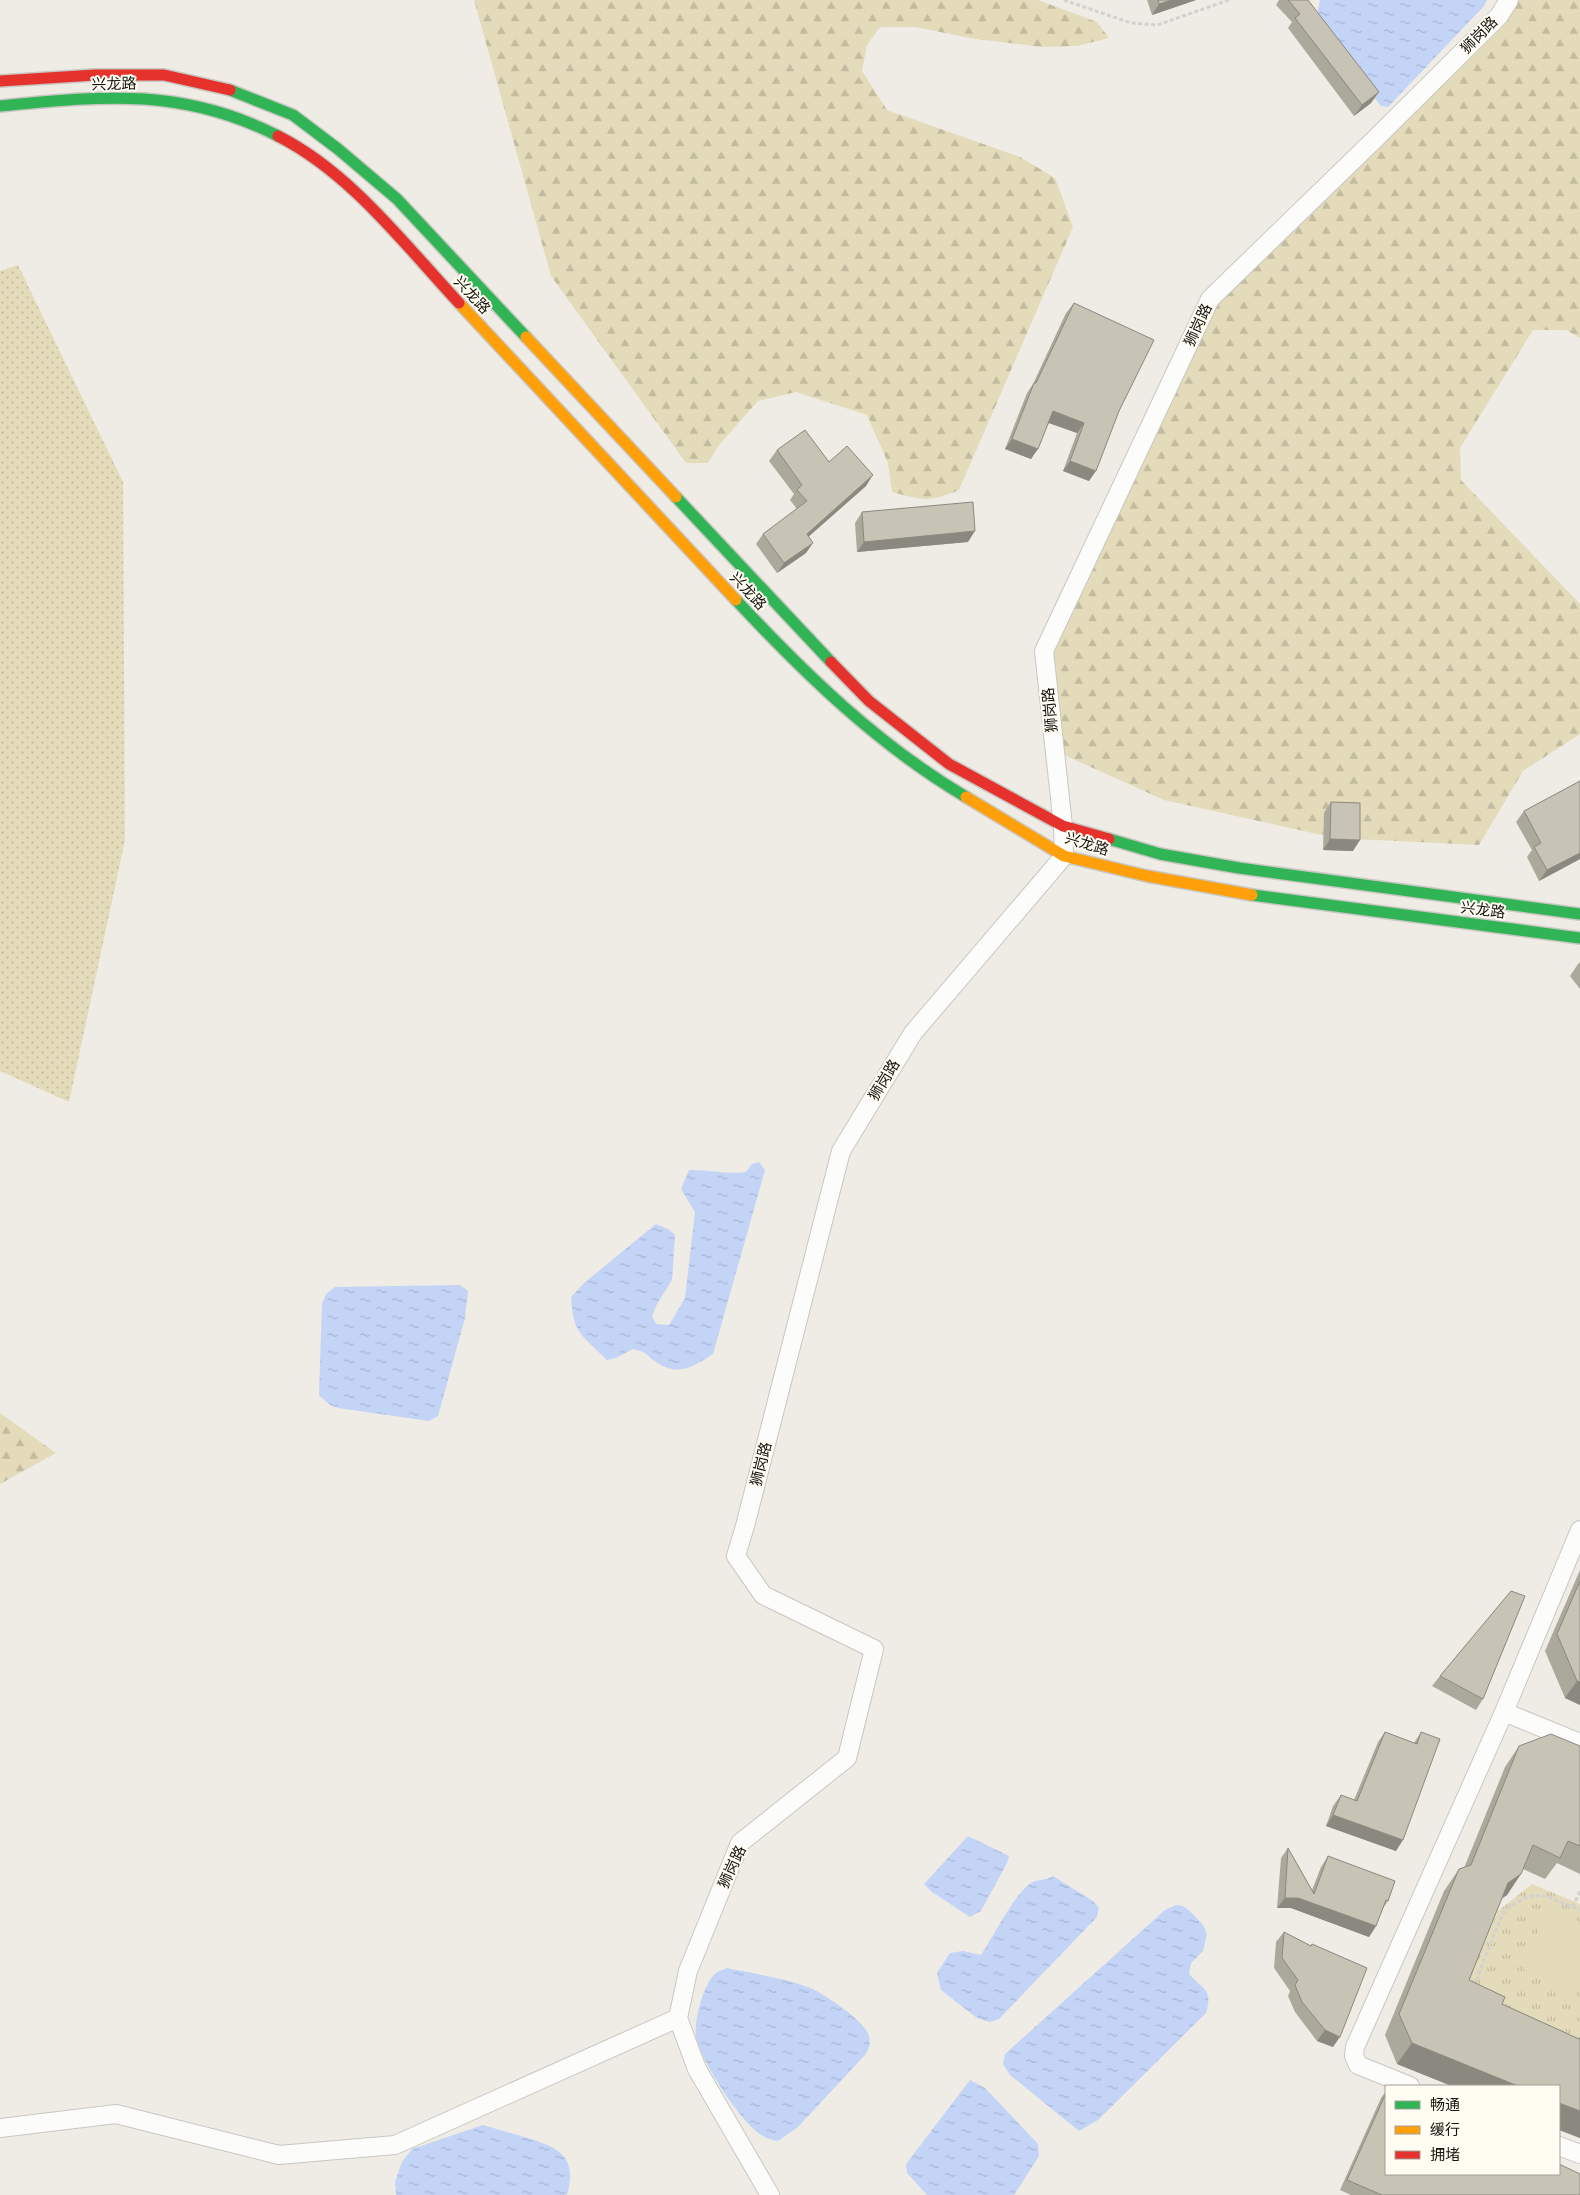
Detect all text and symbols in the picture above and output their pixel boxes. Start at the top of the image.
street label: 狮岗路 [1457,13,1501,57]
street label: 兴龙路 [91,75,137,92]
street label: 兴龙路 [451,272,494,317]
street label: 狮岗路 [1180,301,1215,349]
street label: 兴龙路 [727,568,770,613]
street label: 狮岗路 [1039,687,1060,733]
street label: 兴龙路 [1063,829,1111,858]
street label: 兴龙路 [1460,898,1506,921]
street label: 狮岗路 [865,1056,902,1103]
street label: 狮岗路 [747,1440,774,1488]
street label: 狮岗路 [714,1843,749,1891]
legend [1385,2085,1560,2175]
text: 畅通 [1430,2096,1460,2113]
text: 缓行 [1430,2121,1460,2138]
text: 拥堵 [1430,2146,1460,2163]

